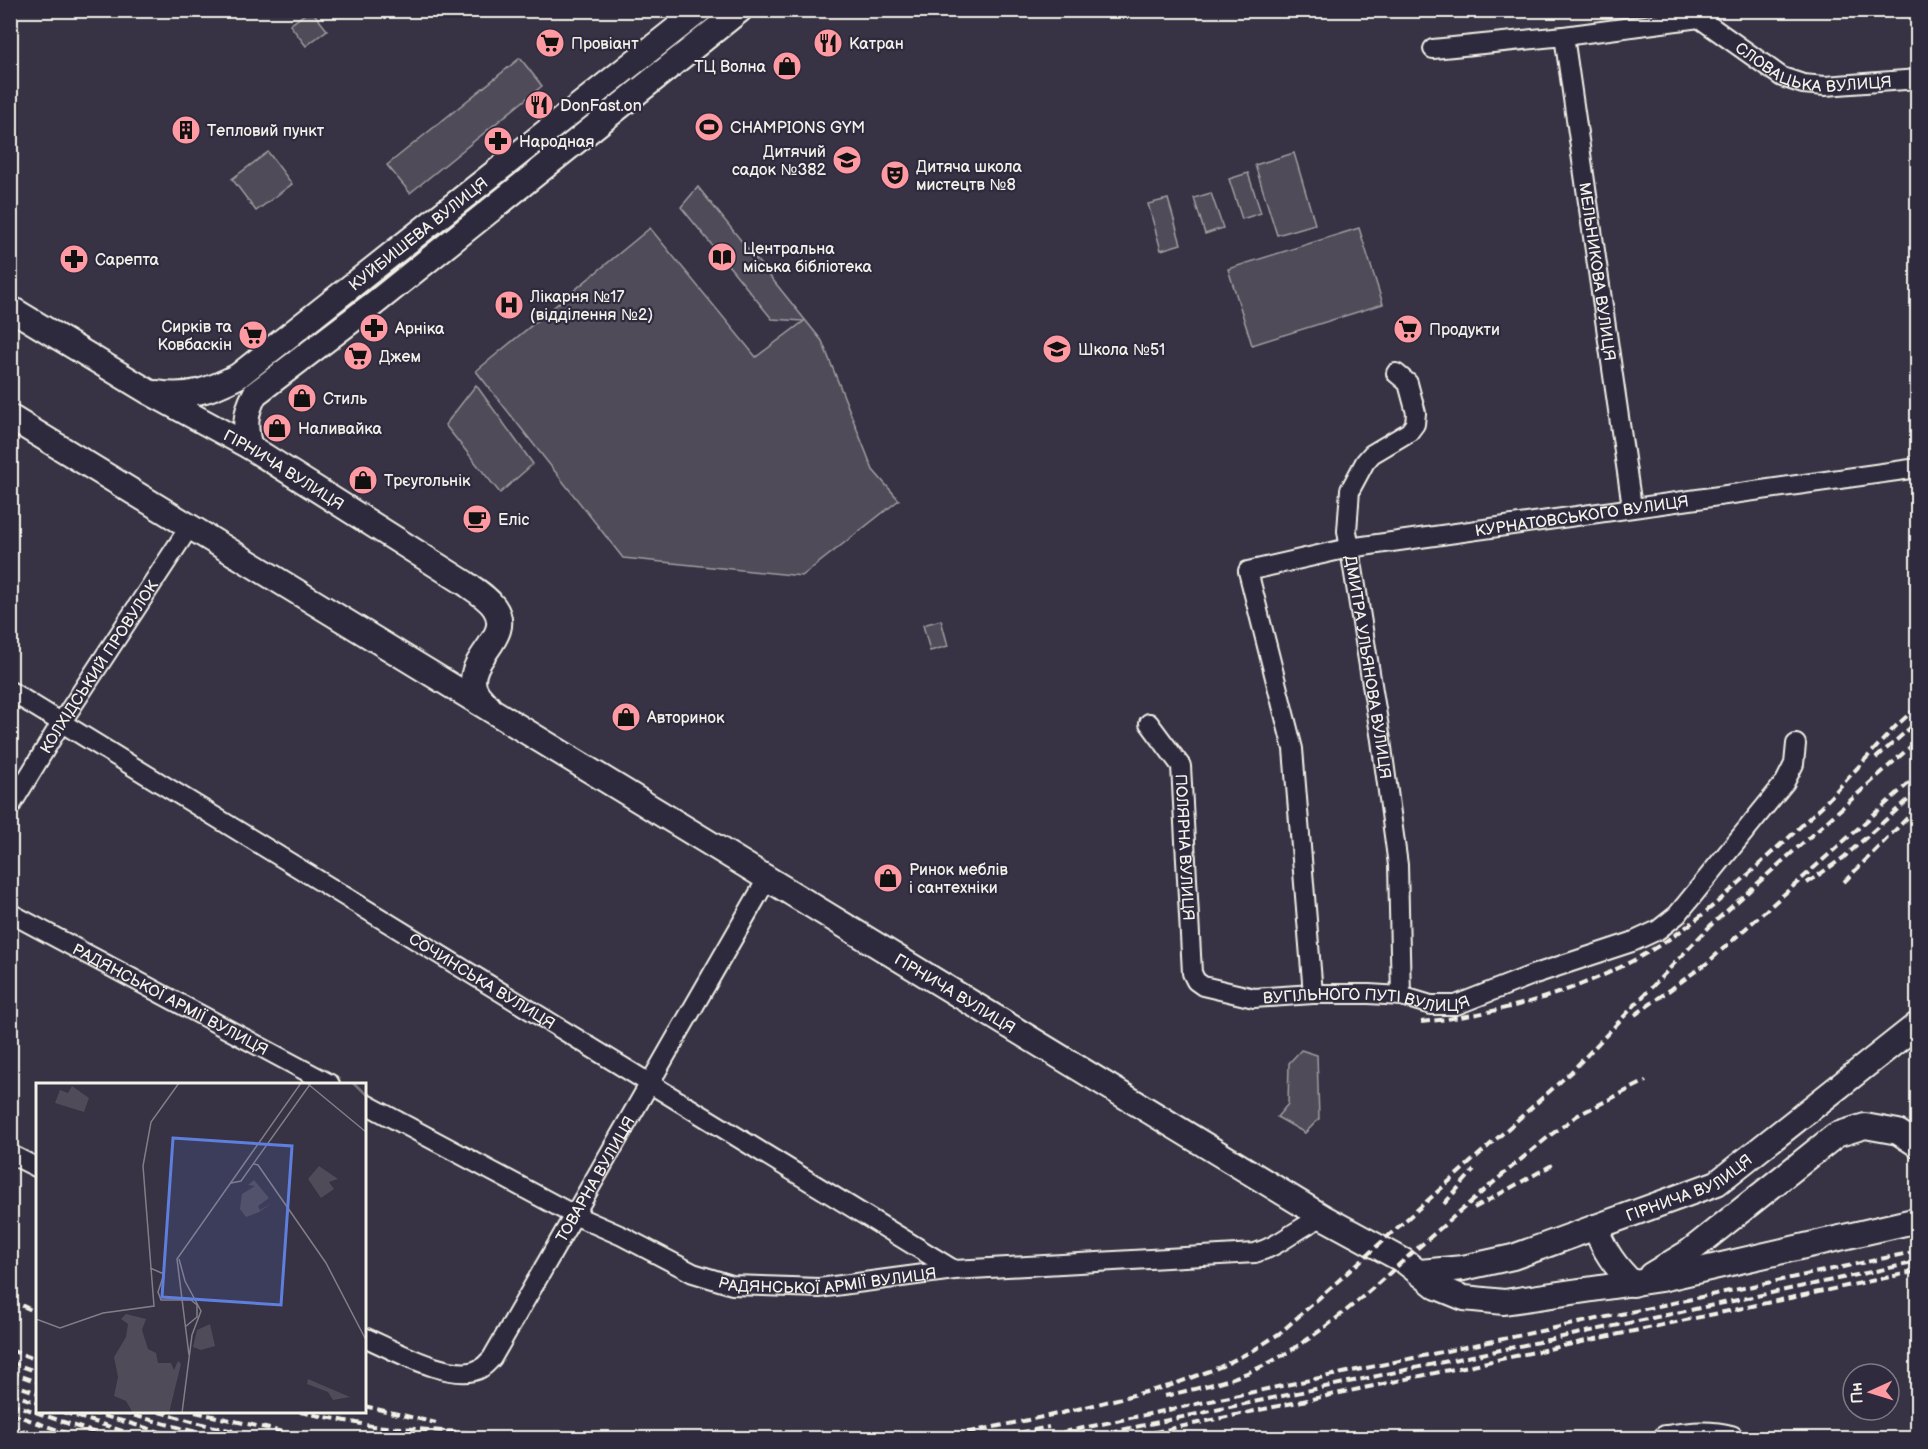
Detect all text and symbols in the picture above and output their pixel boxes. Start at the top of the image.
supermarket icon: Провіант [534,27,566,59]
restaurant icon: Катран [812,27,844,59]
place label: Провіант [571,35,639,54]
place label: Катран [849,35,904,54]
street label: СЛОВАЦЬКА ВУЛИЦЯ [1731,39,1893,97]
shop icon: ТЦ Волна [771,50,803,82]
place label: ТЦ Волна [694,58,767,77]
restaurant icon: DonFast.on [523,89,555,121]
place label: DonFast.on [560,97,642,116]
sports icon: CHAMPIONS GYM [693,111,725,143]
building icon: Тепловий пункт [170,114,202,146]
place label: CHAMPIONS GYM [730,119,865,138]
place label: Тепловий пункт [207,122,325,141]
pharmacy icon: Народная [482,125,514,157]
place label: Народная [519,133,594,152]
place label: Дитячий садок №382 [732,143,827,180]
school or university icon: Дитячий садок №382 [831,144,863,176]
place label: Дитяча школа мистецтв №8 [916,158,1022,195]
theatre icon: Дитяча школа мистецтв №8 [879,159,911,191]
street label: КУЙБИШЕВА ВУЛИЦЯ [346,174,492,295]
street label: МЕЛЬНИКОВА ВУЛИЦЯ [1574,181,1619,362]
place label: Центральна міська бібліотека [743,240,872,277]
library icon: Центральна міська бібліотека [706,241,738,273]
pharmacy icon: Сарепта [58,243,90,275]
place label: Сарепта [95,251,160,270]
place label: Лікарня №17 (відділення №2) [529,288,653,325]
hospital icon: Лікарня №17 (відділення №2) [493,289,525,321]
pharmacy icon: Арніка [358,312,390,344]
supermarket icon: Продукти [1392,313,1424,345]
place label: Сирків та Ковбаскін [157,318,233,355]
supermarket icon: Сирків та Ковбаскін [237,319,269,351]
place label: Арніка [394,320,445,339]
place label: Продукти [1429,321,1500,340]
school or university icon: Школа №51 [1041,333,1073,365]
supermarket icon: Джем [342,340,374,372]
place label: Школа №51 [1078,341,1165,360]
place label: Джем [379,348,421,367]
shop icon: Стиль [286,382,318,414]
place label: Стиль [323,390,367,409]
shop icon: Наливайка [261,412,293,444]
place label: Наливайка [298,420,383,439]
street label: ГІРНИЧА ВУЛИЦЯ [220,426,347,515]
shop icon: Трєугольнік [347,464,379,496]
place label: Трєугольнік [384,472,471,491]
street label: КУРНАТОВСЬКОГО ВУЛИЦЯ [1474,492,1690,541]
cafe icon: Еліс [461,503,493,535]
place label: Еліс [498,511,529,530]
street label: ДМИТРА УЛЬЯНОВА ВУЛИЦЯ [1340,554,1394,780]
street label: КОЛХІДСЬКИЙ ПРОВУЛОК [37,577,163,757]
shop icon: Авторинок [610,701,642,733]
place label: Авторинок [646,709,725,728]
street label: ПОЛЯРНА ВУЛИЦЯ [1170,774,1197,921]
place label: Ринок меблів і сантехніки [909,861,1009,898]
shop icon: Ринок меблів і сантехніки [872,862,904,894]
street label: СОЧИНСЬКА ВУЛИЦЯ [405,930,558,1034]
street label: РАДЯНСЬКОЇ АРМІЇ ВУЛИЦЯ [69,940,271,1060]
street label: ГІРНИЧА ВУЛИЦЯ [891,950,1018,1038]
street label: ВУГІЛЬНОГО ПУТІ ВУЛИЦЯ [1262,986,1473,1017]
inset map [36,1083,366,1413]
street label: ТОВАРНА ВУЛИЦЯ [553,1113,640,1246]
street label: ГІРНИЧА ВУЛИЦЯ [1624,1151,1756,1226]
street label: РАДЯНСЬКОЇ АРМІЇ ВУЛИЦЯ [716,1264,938,1299]
north arrow [1841,1362,1901,1422]
text: Пн [1847,1382,1868,1404]

